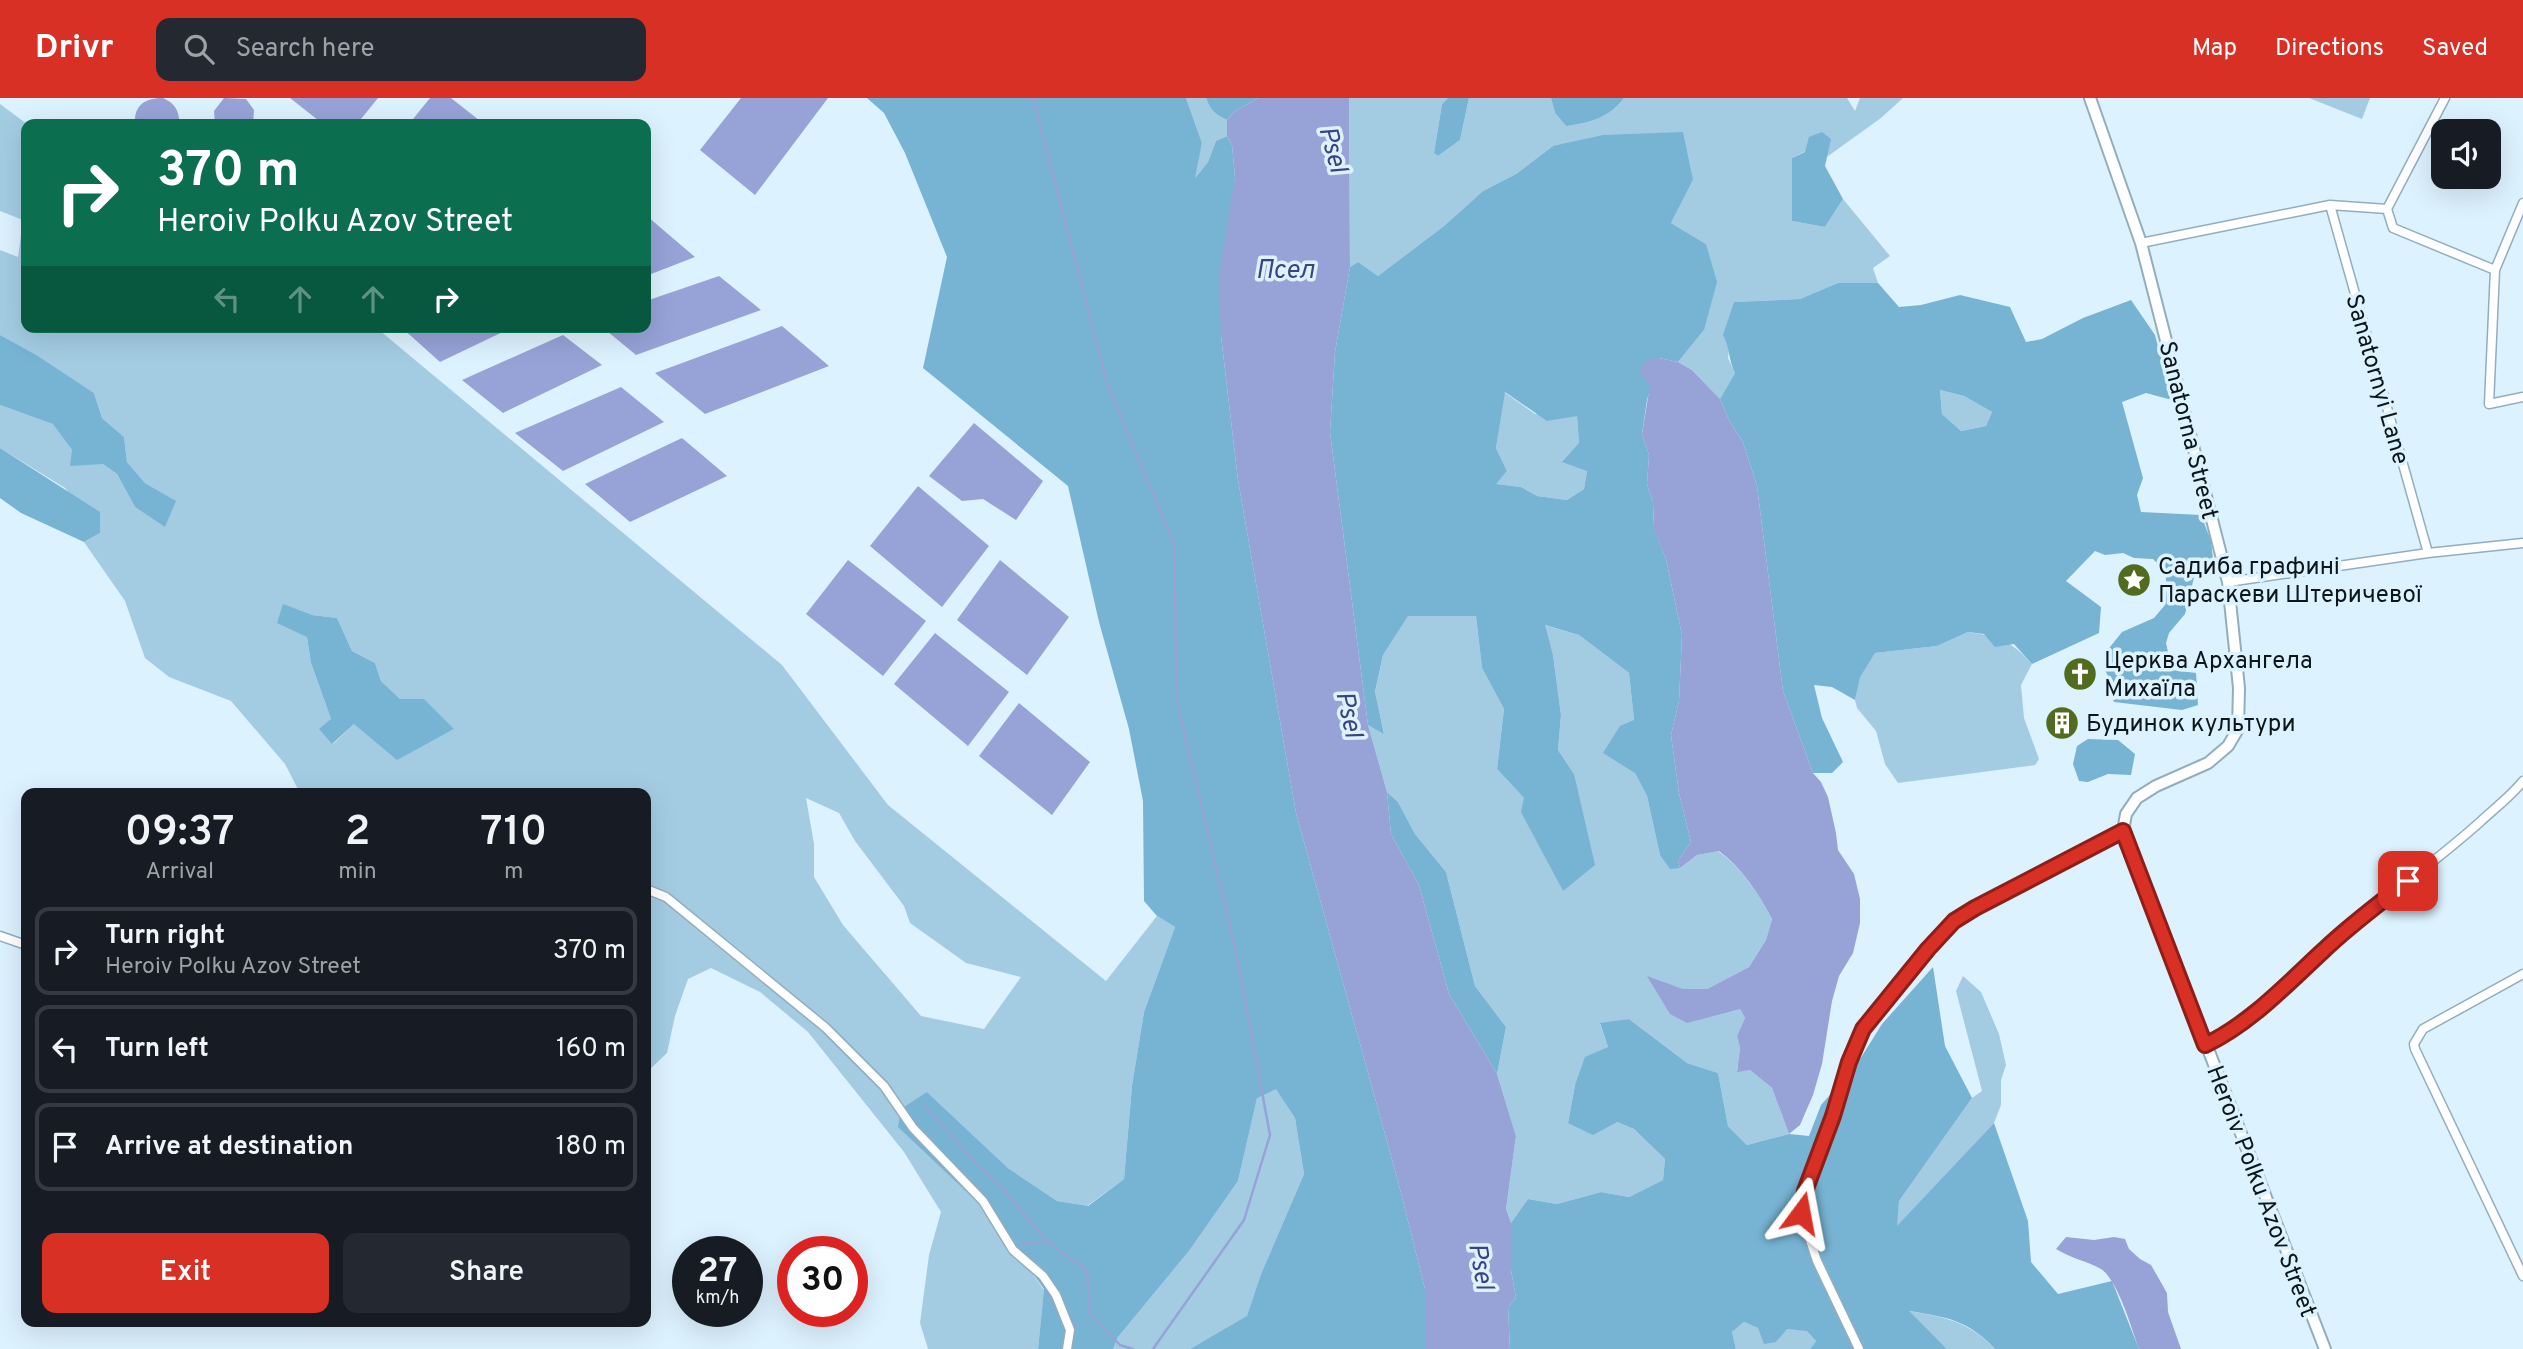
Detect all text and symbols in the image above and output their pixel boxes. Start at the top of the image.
search box [156,18,646,81]
text: Drivr [35,28,114,70]
icon: search [180,30,218,68]
text: Search here [236,33,375,66]
text: Map [2192,34,2237,64]
text: Directions [2275,34,2384,64]
text: Saved [2422,34,2488,64]
map controls [2431,119,2501,189]
button: sound [2431,119,2501,189]
water label: Psel [1310,123,1354,178]
text: 370 m [157,142,299,204]
icon: right [42,147,133,238]
text: Heroiv Polku Azov Street [157,203,513,243]
water label: Псел [1256,255,1315,288]
icon: left [208,280,246,318]
icon: ahead [281,280,319,318]
icon: ahead [354,280,392,318]
icon: right [427,280,465,318]
street label: Sanatornyi Lane [2337,291,2415,468]
street label: Sanatorna Street [2150,338,2224,523]
place label: Садиба графині Параскеви Штеричевої [2158,553,2423,611]
place icon: Садиба графині Параскеви Штеричевої [2115,561,2153,599]
place label: Церква Архангела Михаїла [2104,647,2313,705]
church icon: Церква Архангела Михаїла [2061,655,2099,693]
water label: Psel [1327,688,1369,742]
building icon: Будинок культури [2043,704,2081,742]
place label: Будинок культури [2086,710,2296,740]
text: 09:37 [125,807,235,860]
text: 2 [345,807,370,860]
text: 710 [480,807,547,860]
pin [2378,851,2438,911]
text: Arrival [145,858,214,887]
text: min [338,858,377,887]
text: m [504,858,524,887]
icon: arrive [2389,862,2427,900]
text: Turn right [105,920,225,953]
icon: right [46,932,84,970]
text: 370 m [553,935,626,968]
text: Heroiv Polku Azov Street [105,953,361,982]
icon: left [46,1030,84,1068]
text: Turn left [105,1033,209,1066]
text: 160 m [556,1033,626,1066]
street label: Heroiv Polku Azov Street [2198,1062,2322,1322]
icon: arrive [46,1128,84,1166]
text: Arrive at destination [105,1131,353,1164]
text: 180 m [556,1131,626,1164]
position arrow [1764,1176,1838,1250]
button: Exit [42,1233,329,1313]
button: Share [343,1233,630,1313]
speed limit sign: 30 [777,1236,868,1327]
water label: Psel [1459,1240,1500,1294]
text: 27 [698,1250,737,1294]
text: km/h [696,1287,739,1310]

